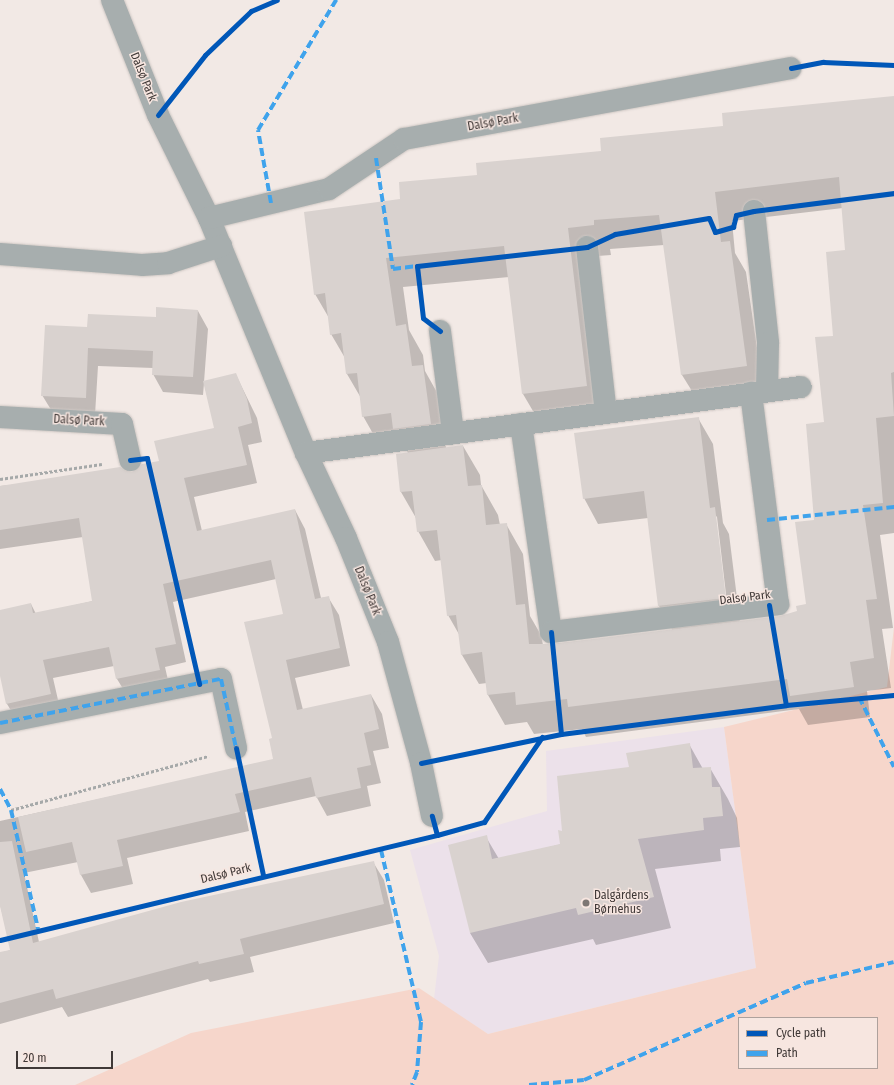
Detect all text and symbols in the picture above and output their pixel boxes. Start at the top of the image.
street label: Dalsø Park [127,50,159,104]
street label: Dalsø Park [466,111,520,135]
street label: Dalsø Park [53,412,105,430]
street label: Dalsø Park [351,564,383,618]
street label: Dalsø Park [719,588,771,608]
street label: Dalsø Park [199,861,253,887]
place label: Dalgårdens Børnehus [594,889,649,917]
marker: Dalgårdens Børnehus [581,898,591,908]
legend [738,1017,878,1069]
text: Cycle path [776,1026,826,1040]
scale bar [18,1043,115,1069]
text: Path [776,1046,798,1060]
text: 20 m [23,1051,47,1065]

